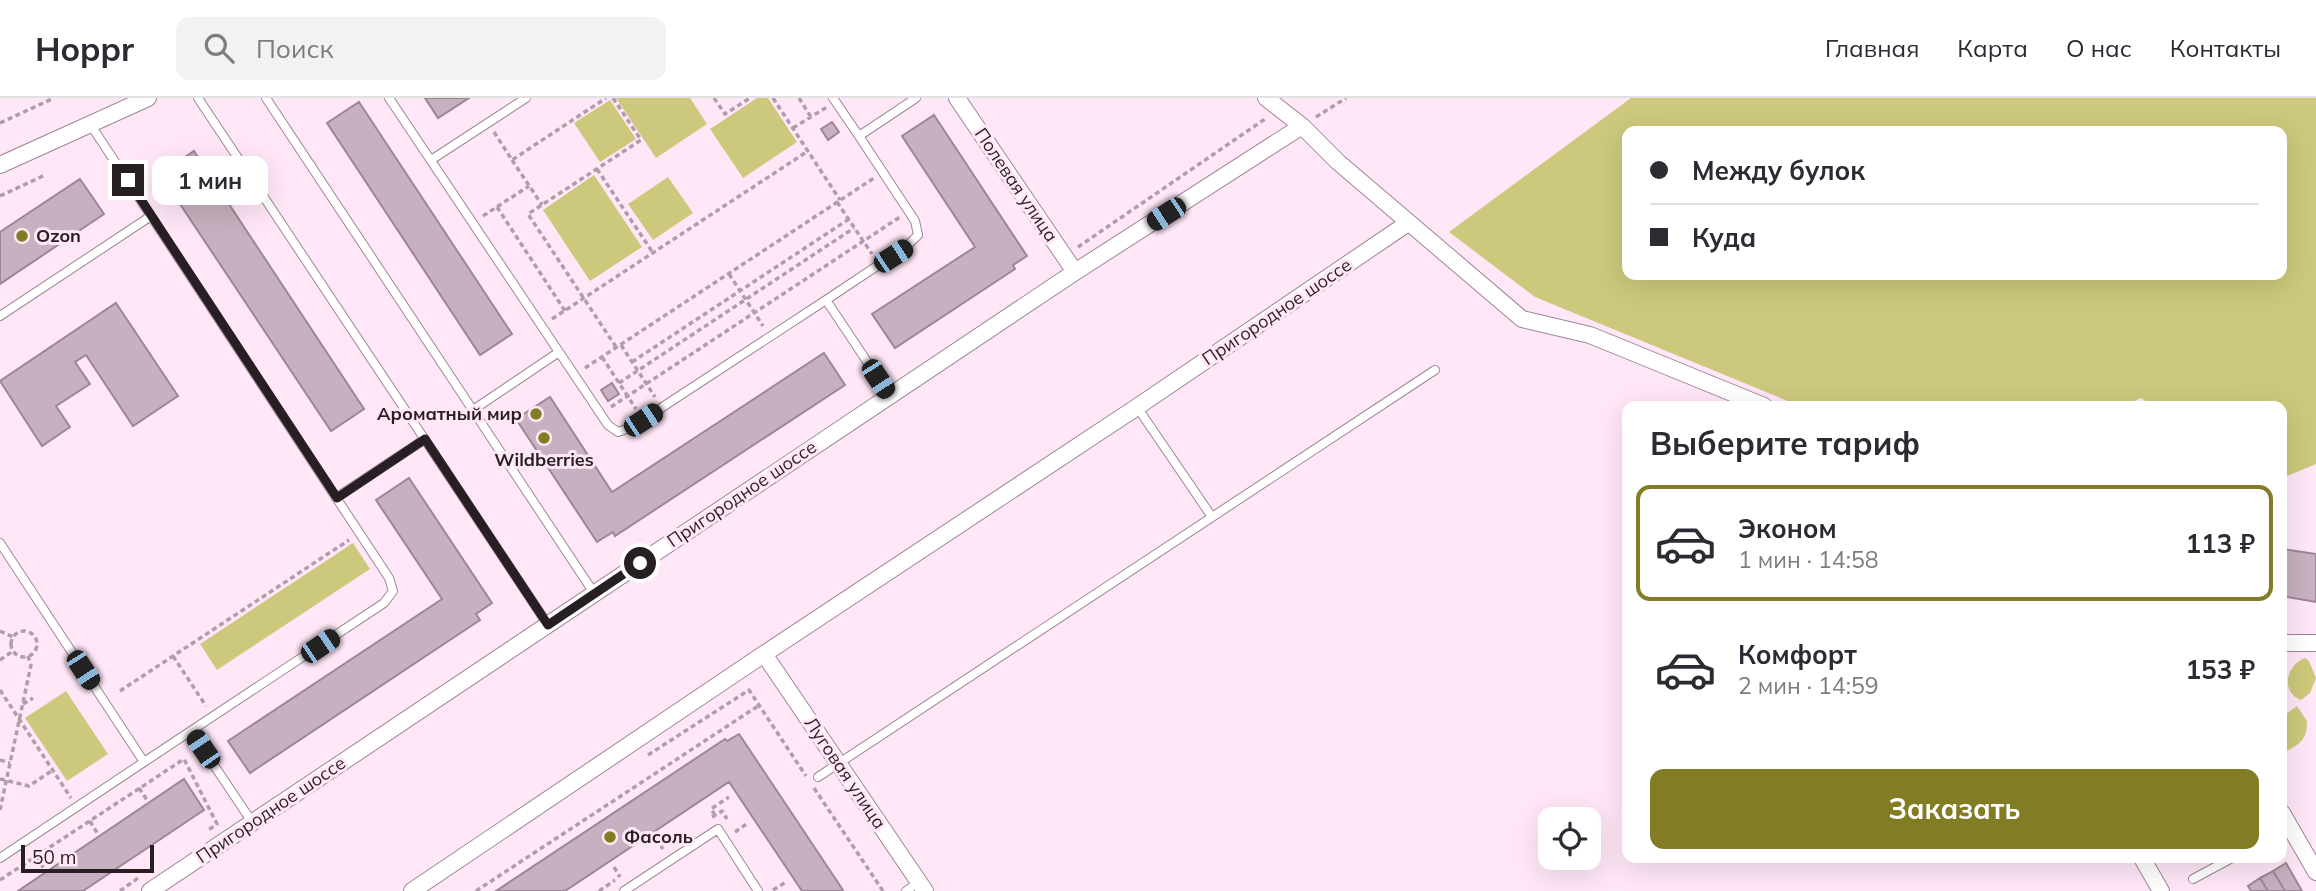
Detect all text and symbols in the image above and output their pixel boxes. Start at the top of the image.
search box [176,17,666,80]
text: Hoppr [35,28,134,69]
icon: search [200,29,238,67]
text: Поиск [256,32,334,65]
text: Главная [1825,33,1919,63]
text: Карта [1957,33,2028,63]
text: О нас [2066,33,2132,63]
text: Контакты [2170,33,2281,63]
street label: Полевая улица [970,123,1063,246]
text: Между булок [1692,154,1865,187]
callout: 1 мин [152,155,268,204]
route end [112,164,144,196]
text: 1 мин [178,166,242,195]
car [1143,194,1190,234]
text: Куда [1692,221,1756,254]
place label: Ozon [36,224,81,247]
marker: Ozon [14,228,30,244]
car [870,236,917,276]
street label: Пригородное шоссе [1198,253,1356,370]
car [858,356,899,402]
car [620,400,667,440]
place label: Ароматный мир [377,402,522,425]
marker: Ароматный мир [528,406,544,422]
text: Выберите тариф [1650,423,1920,463]
marker: Wildberries [536,430,552,446]
street label: Пригородное шоссе [663,435,821,552]
place label: Wildberries [494,448,594,471]
icon: car [1654,512,1717,575]
text: Эконом [1738,512,1837,545]
text: 113 ₽ [2185,527,2255,560]
text: 1 мин · 14:58 [1738,545,1878,574]
route start [624,547,656,579]
car [297,626,344,666]
icon: car [1654,638,1717,701]
text: Комфорт [1738,638,1857,671]
car [63,647,104,693]
text: 153 ₽ [2185,653,2255,686]
text: 2 мин · 14:59 [1738,671,1878,700]
street label: Луговая улица [800,712,891,833]
car [183,726,224,772]
street label: Пригородное шоссе [192,751,350,868]
button: Заказать [1650,769,2259,849]
map controls [1538,807,1601,870]
button: locate [1538,807,1601,870]
place label: Фасоль [624,825,693,848]
marker: Фасоль [602,829,618,845]
scale bar [21,842,154,874]
text: 50 m [32,845,76,869]

